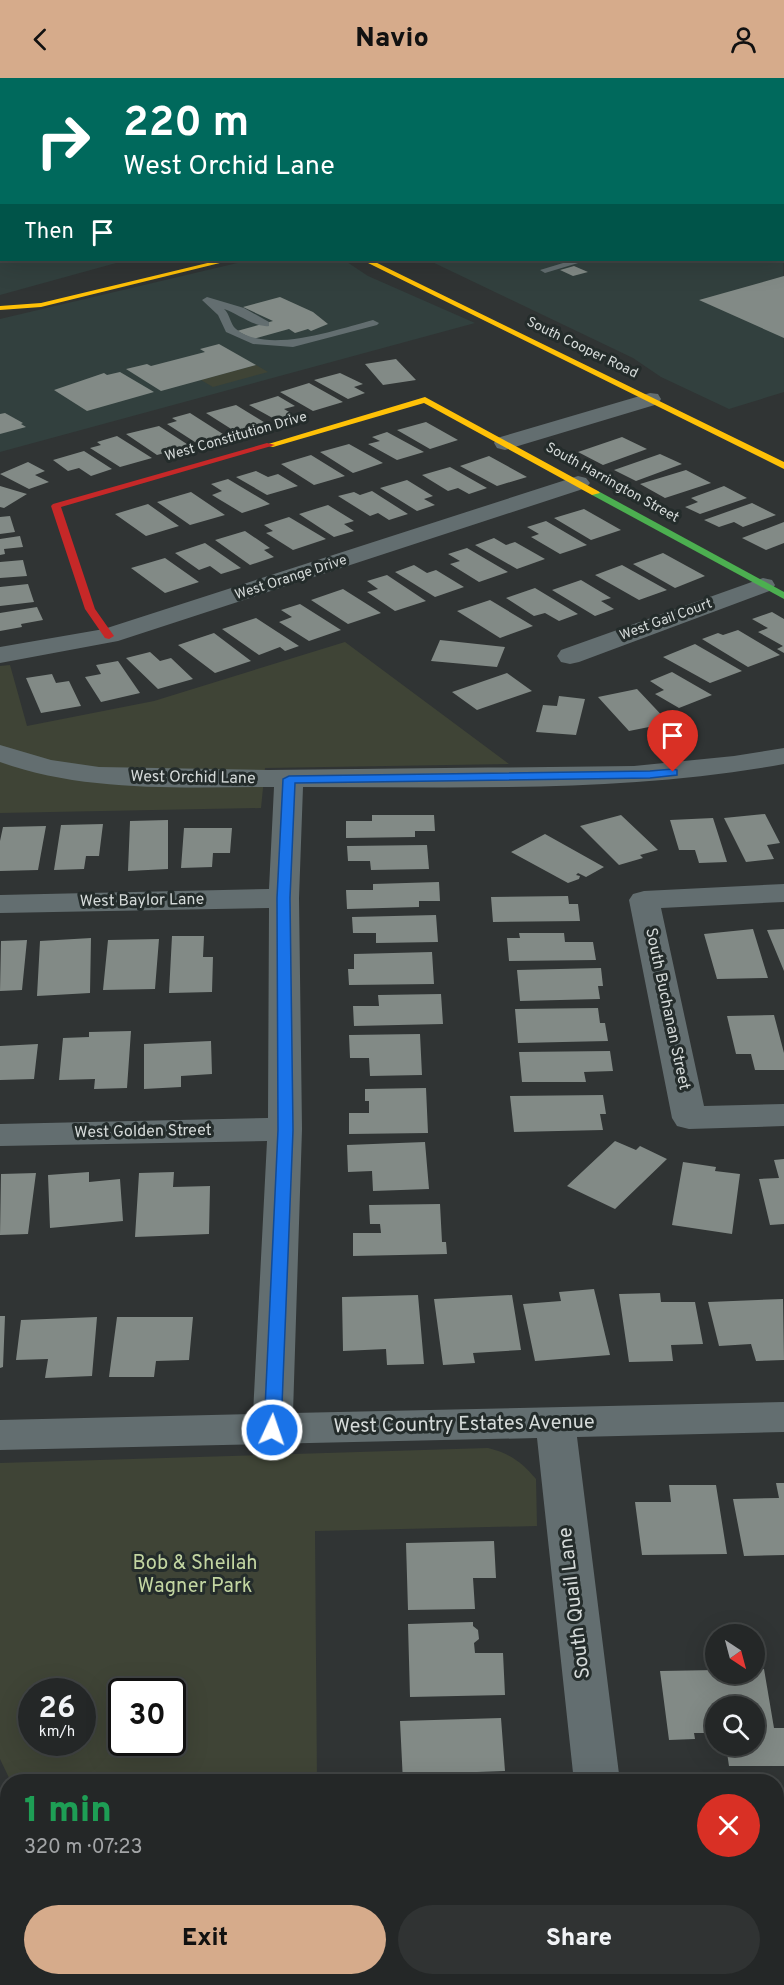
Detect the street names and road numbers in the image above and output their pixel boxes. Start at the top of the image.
street label: South Cooper Road [524,314,640,382]
street label: West Constitution Drive [163,409,309,465]
street label: South Harrington Street [542,439,682,527]
street label: West Orange Drive [233,552,349,604]
street label: West Gail Court [617,595,715,645]
street label: West Orchid Lane [130,767,256,789]
street label: West Baylor Lane [80,890,204,912]
street label: South Buchanan Street [640,926,694,1092]
street label: West Golden Street [74,1121,212,1143]
street label: West Country Estates Avenue [333,1410,595,1440]
street label: South Quail Lane [553,1525,597,1681]

